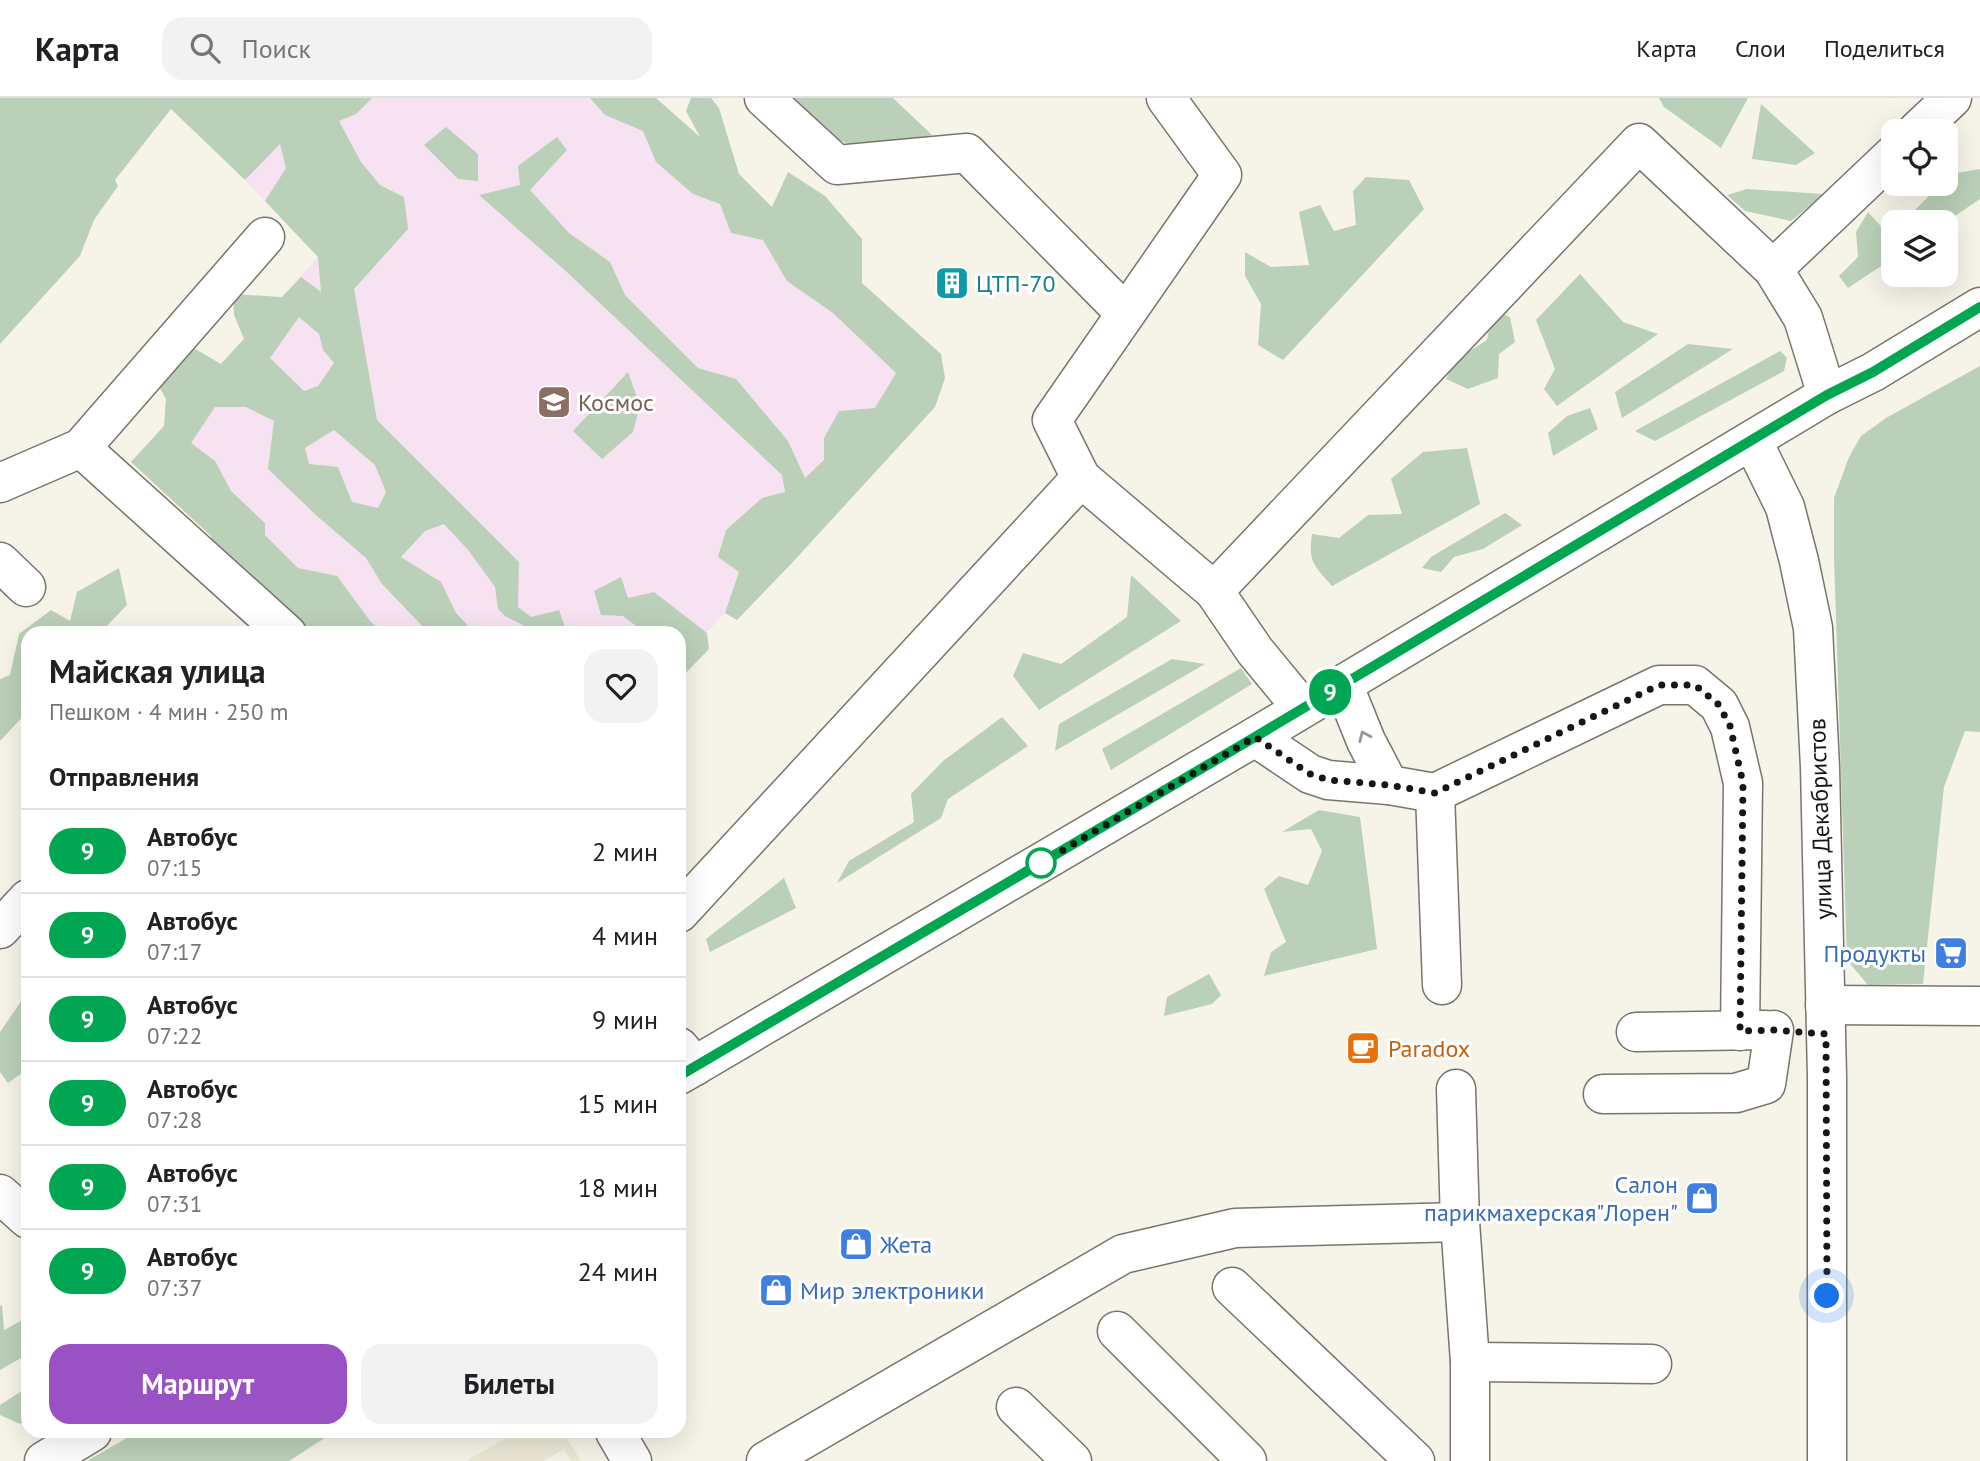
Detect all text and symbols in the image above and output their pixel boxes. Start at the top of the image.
search box [162,17,652,80]
text: Карта [35,27,120,70]
icon: search [186,29,224,67]
text: Поиск [242,32,311,65]
text: Карта [1636,33,1697,64]
text: Слои [1735,33,1786,64]
text: Поделиться [1824,33,1945,64]
map controls [1881,119,1958,287]
button: locate [1881,119,1958,196]
button: layers [1881,210,1958,287]
building icon: ЦТП-70 [933,264,971,302]
place label: ЦТП-70 [976,268,1056,299]
school or university icon: Космос [535,383,573,421]
place label: Космос [578,387,654,418]
text: Майская улица [49,649,266,692]
button: heart [584,649,658,723]
line badge: 9 [1307,669,1353,715]
text: 9 [1323,676,1337,707]
text: Пешком · 4 мин · 250 m [49,697,288,726]
street label: улица Декабристов [1801,718,1839,920]
one-way arrow [1358,731,1372,743]
text: Отправления [49,760,199,793]
text: Автобус [147,820,238,853]
text: 9 [81,835,94,866]
text: 2 мин [592,835,658,868]
unlabelled marker [1026,848,1056,878]
text: 07:15 [147,853,202,882]
text: Автобус [147,904,238,937]
text: 9 [81,919,94,950]
text: 4 мин [592,919,658,952]
supermarket icon: Продукты [1932,934,1970,972]
text: 07:17 [147,937,202,966]
place label: Продукты [1823,938,1926,969]
text: Автобус [147,988,238,1021]
text: 9 [81,1003,94,1034]
text: 9 мин [592,1003,658,1036]
text: 07:22 [147,1021,202,1050]
cafe icon: Paradox [1344,1029,1382,1067]
place label: Paradox [1388,1033,1470,1064]
text: Автобус [147,1072,238,1105]
text: 9 [81,1087,94,1118]
text: 15 мин [578,1087,658,1120]
text: 07:28 [147,1105,202,1134]
text: Автобус [147,1156,238,1189]
place label: Салон парикмахерская"Лорен" [1424,1169,1678,1228]
text: 9 [81,1171,94,1202]
text: 18 мин [578,1171,658,1204]
shop icon: Салон парикмахерская"Лорен" [1683,1179,1721,1217]
text: 07:31 [147,1189,202,1218]
shop icon: Жета [837,1225,875,1263]
place label: Жета [879,1229,932,1260]
text: Автобус [147,1240,238,1273]
text: 9 [81,1255,94,1286]
text: 24 мин [578,1255,658,1288]
shop icon: Мир электроники [757,1271,795,1309]
text: 07:37 [147,1273,202,1302]
place label: Мир электроники [800,1275,984,1306]
your location [1809,1278,1844,1313]
button: Маршрут [49,1344,347,1424]
button: Билеты [361,1344,658,1424]

